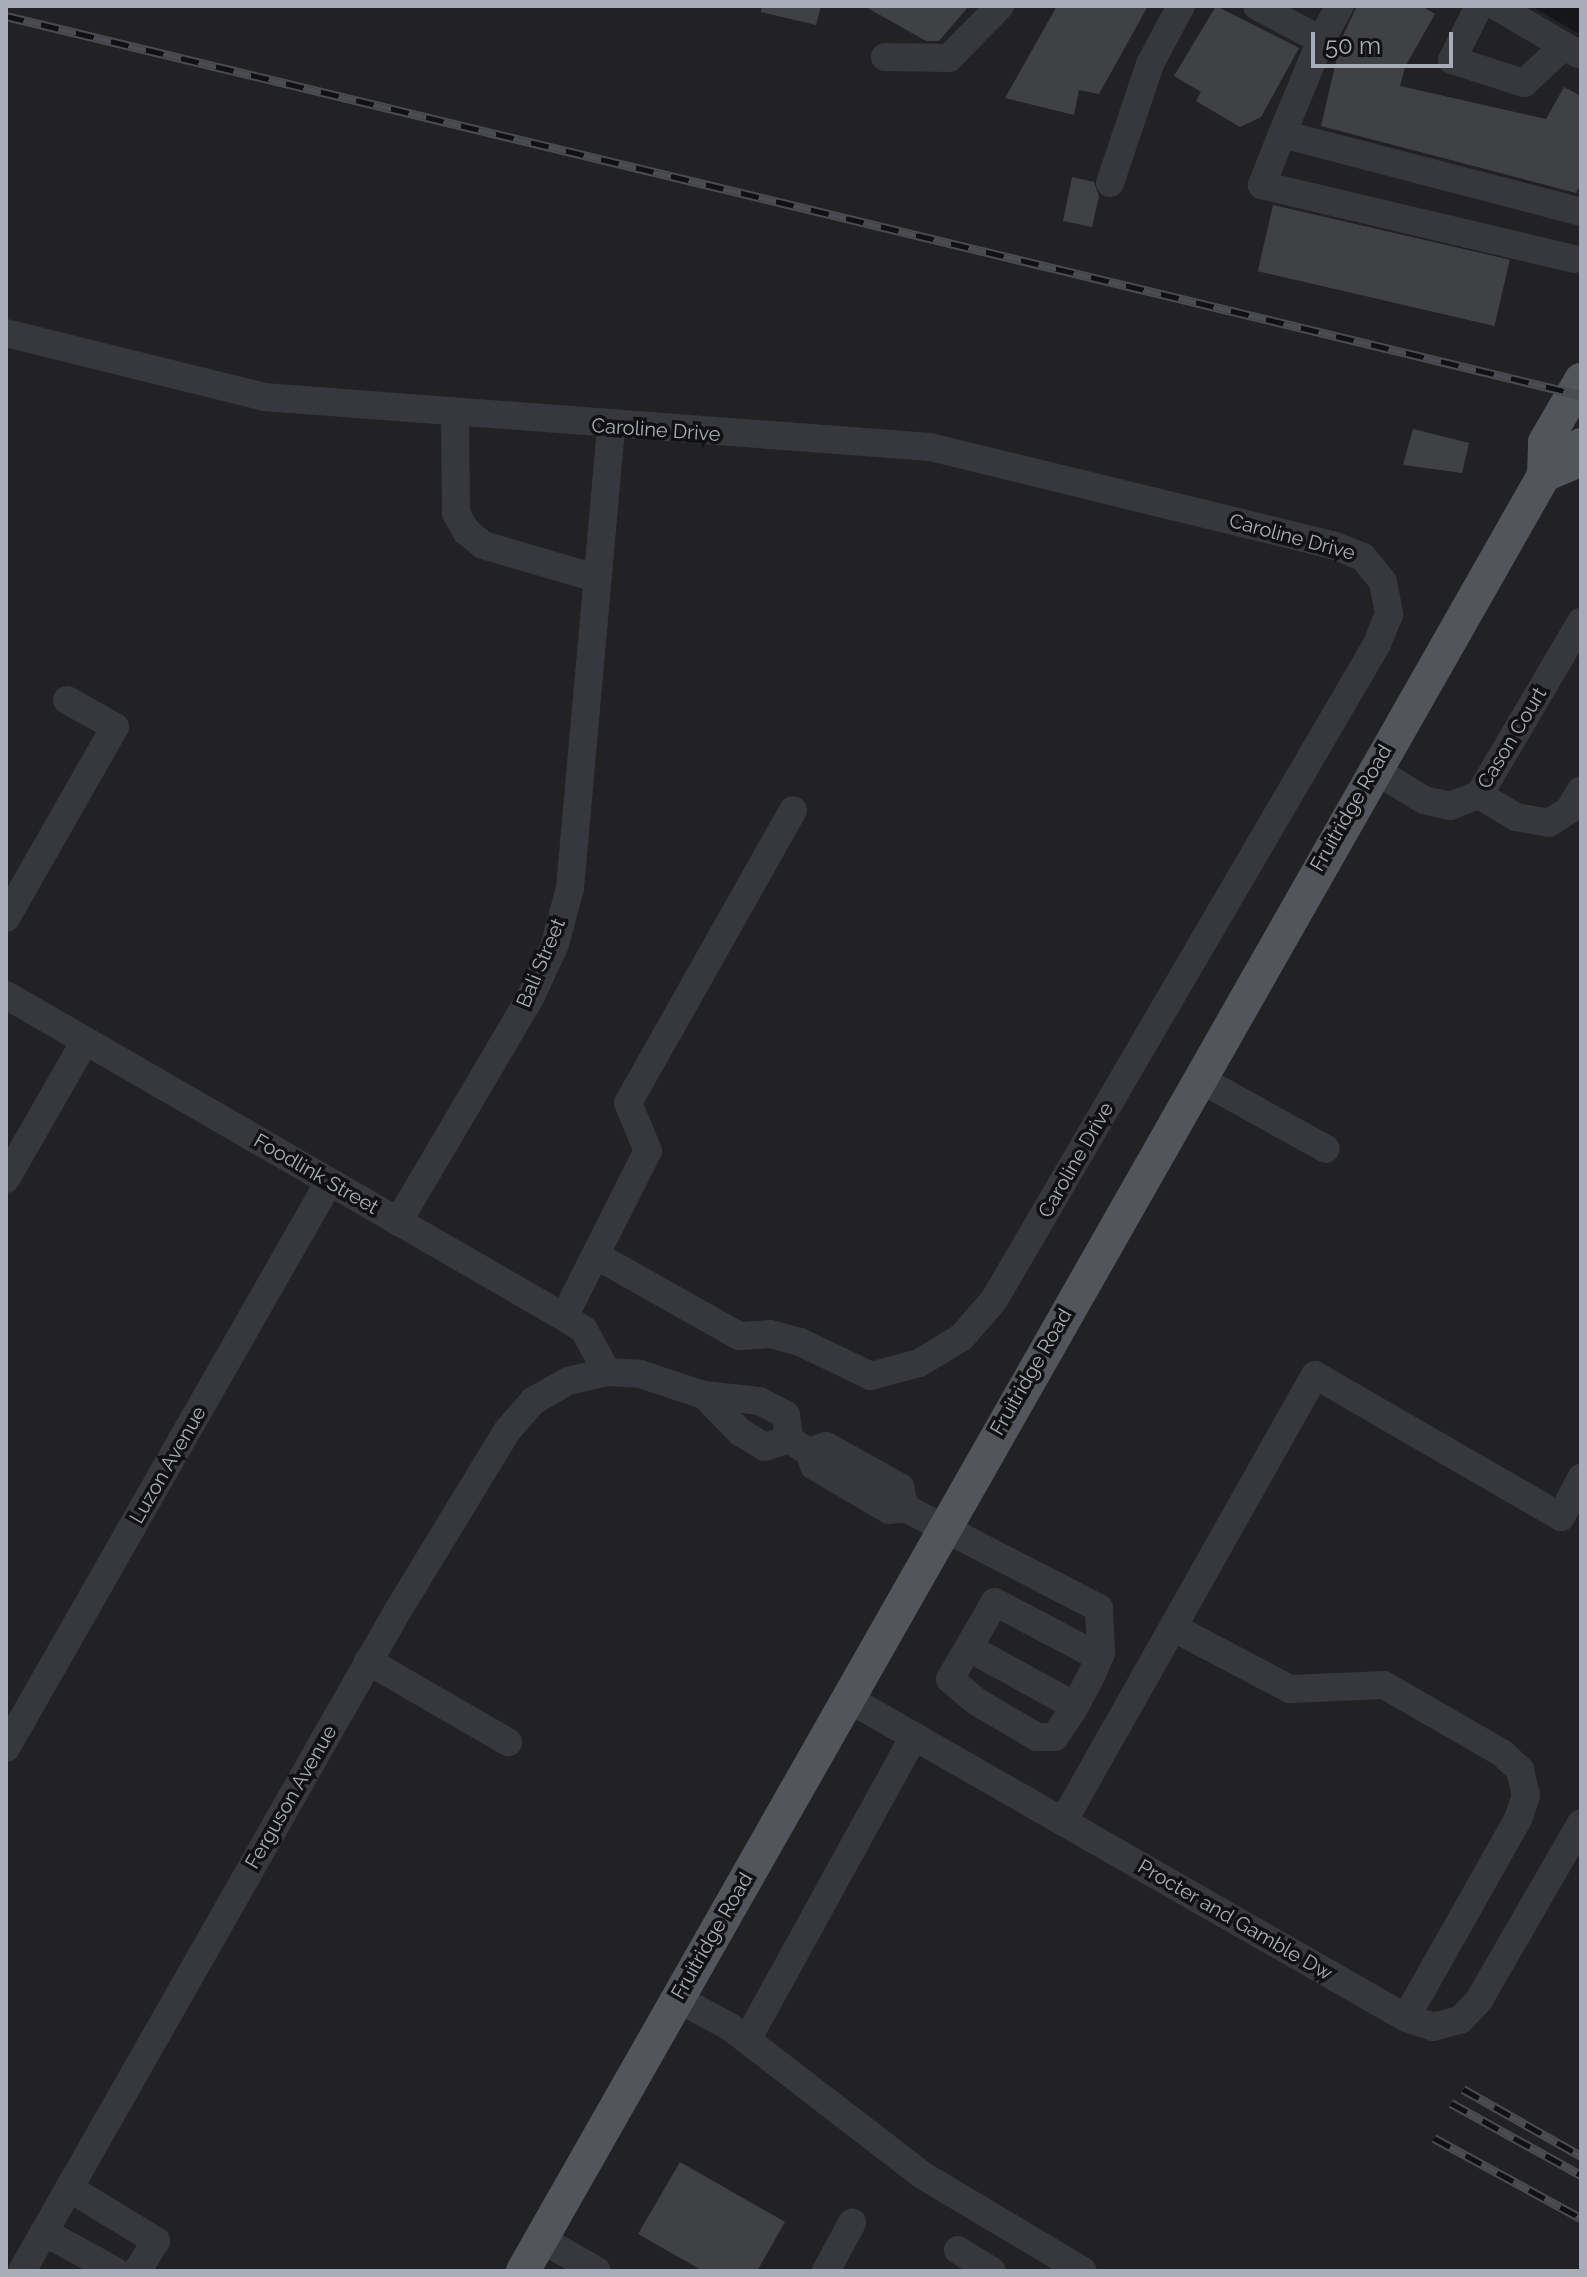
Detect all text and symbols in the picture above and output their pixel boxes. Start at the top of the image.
scale bar [1315,16,1457,66]
text: 50 m [1325,31,1381,60]
street label: Caroline Drive [591,414,721,446]
street label: Caroline Drive [1226,509,1358,565]
street label: Cason Court [1472,683,1552,793]
street label: Fruitridge Road [1305,741,1397,875]
street label: Bali Street [511,915,571,1011]
street label: Caroline Drive [1033,1098,1119,1222]
street label: Foodlink Street [249,1129,383,1219]
street label: Fruitridge Road [985,1305,1077,1439]
street label: Luzon Avenue [125,1402,211,1528]
street label: Ferguson Avenue [240,1721,342,1873]
street label: Procter and Gamble Dw [1133,1854,1337,1986]
street label: Fruitridge Road [666,1869,758,2003]

